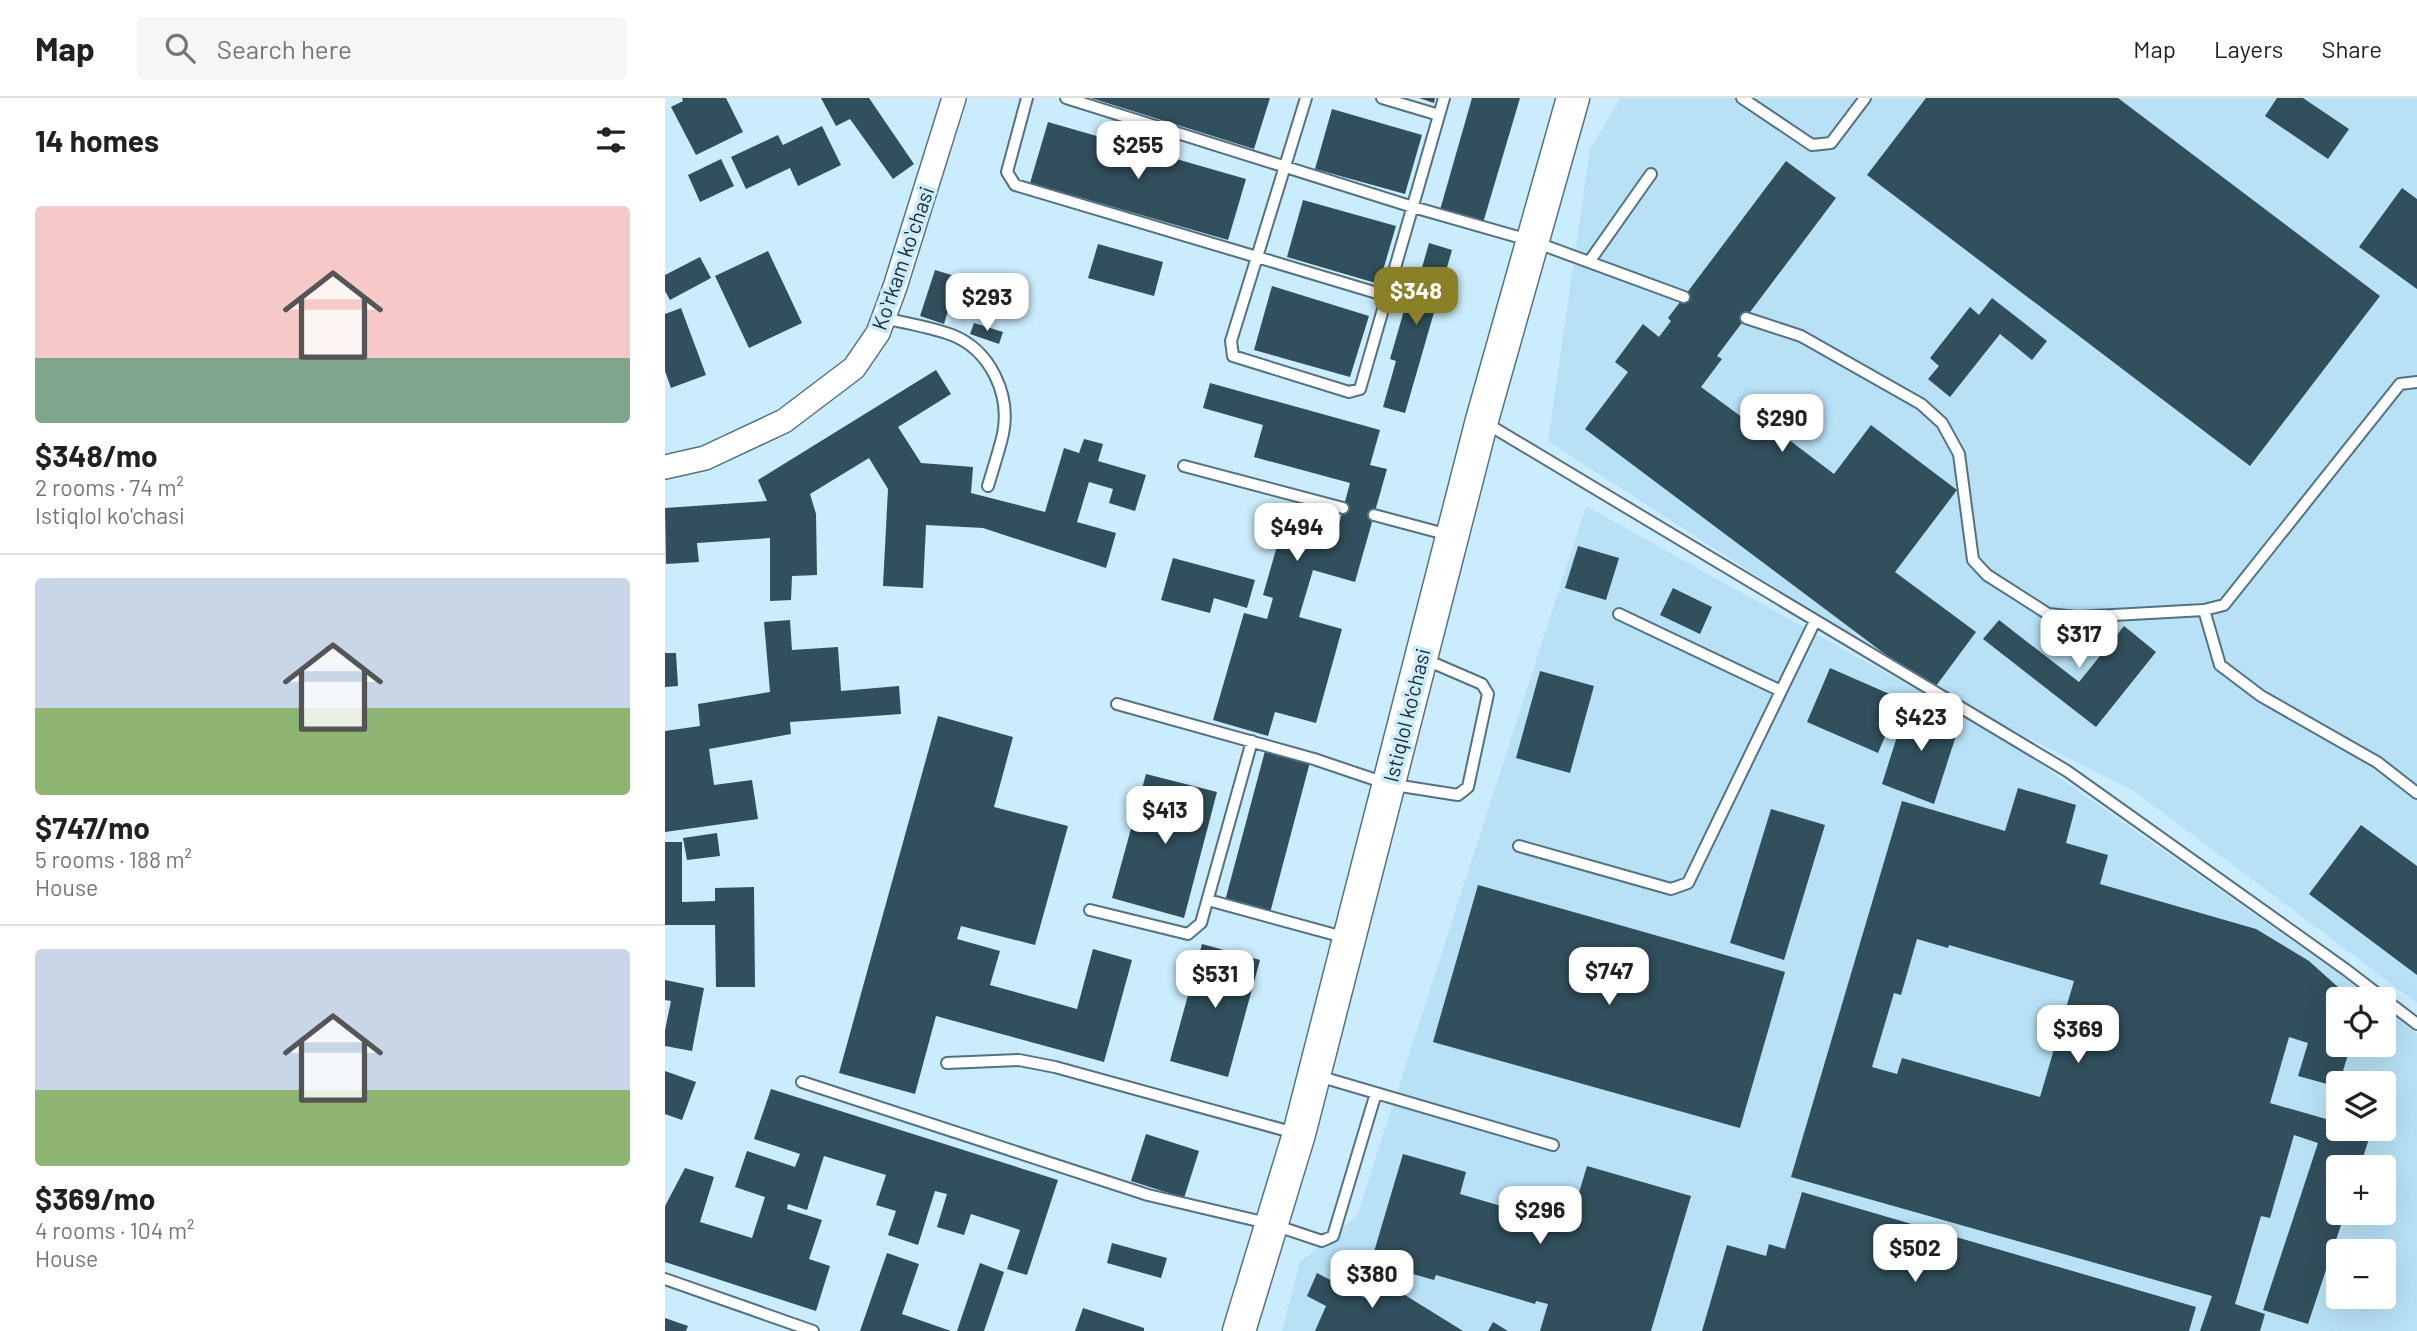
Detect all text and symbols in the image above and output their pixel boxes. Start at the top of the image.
search box [137,17,627,80]
text: Map [35,28,95,68]
icon: search [161,29,199,67]
text: Search here [217,33,352,64]
text: Map [2133,34,2176,63]
text: Layers [2214,34,2283,63]
text: Share [2321,34,2382,63]
icon: filters [592,121,630,159]
text: 14 homes [35,122,159,158]
pin: $255 [1097,122,1179,181]
text: $255 [1113,130,1163,158]
street label: Koʻrkam koʻchasi [866,183,938,333]
icon: home [270,252,396,378]
pin: $348 [1375,268,1457,327]
pin: $293 [946,274,1028,333]
text: $348 [1390,276,1442,304]
text: $293 [962,282,1012,310]
pin: $290 [1741,394,1823,454]
text: $290 [1756,403,1808,431]
text: $348/mo [35,437,158,473]
text: 2 rooms · 74 m² [35,473,184,501]
text: Istiqlol ko'chasi [35,501,185,529]
pin: $494 [1256,504,1338,563]
text: $494 [1270,512,1324,540]
pin: $317 [2038,610,2120,670]
text: $317 [2056,619,2102,647]
icon: home [270,624,396,750]
street label: Istiqlol ko'chasi [1377,646,1435,784]
pin: $423 [1880,694,1962,753]
text: $423 [1895,702,1947,730]
pin: $413 [1124,786,1206,846]
text: $413 [1142,795,1188,823]
text: $747/mo [35,809,150,845]
text: 5 rooms · 188 m² [35,845,192,873]
text: House [35,873,98,901]
pin: $747 [1568,948,1650,1007]
pin: $531 [1174,950,1256,1010]
text: $747 [1585,956,1633,984]
text: $531 [1192,959,1238,987]
map controls [2326,987,2396,1309]
button: locate [2326,987,2396,1057]
icon: home [270,995,396,1121]
pin: $369 [2037,1006,2119,1065]
text: $369 [2053,1014,2103,1042]
button: layers [2326,1071,2396,1141]
button: + [2326,1155,2396,1225]
text: $369/mo [35,1180,155,1216]
pin: $296 [1499,1186,1581,1246]
text: $296 [1515,1195,1565,1223]
text: 4 rooms · 104 m² [35,1216,195,1244]
pin: $502 [1874,1224,1956,1284]
text: $502 [1889,1233,1941,1261]
button: − [2326,1239,2396,1309]
text: House [35,1244,98,1272]
pin: $380 [1331,1250,1413,1310]
text: $380 [1346,1259,1398,1287]

